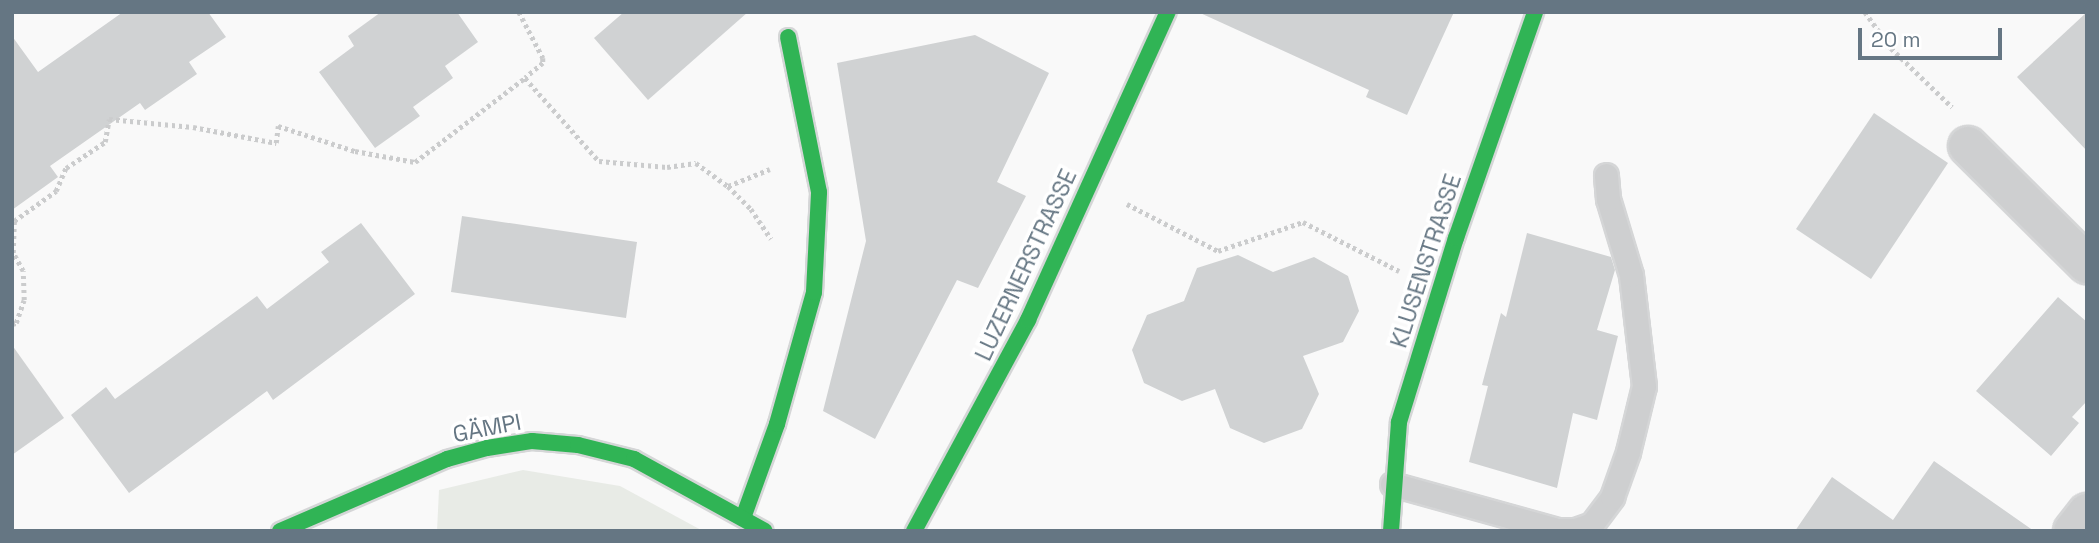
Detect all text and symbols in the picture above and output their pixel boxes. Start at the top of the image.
scale bar [1861,14,2004,58]
text: 20 m [1871,26,1921,53]
street label: LUZERNERSTRASSE [970,165,1082,365]
street label: KLUSENSTRASSE [1385,171,1467,351]
street label: GÄMPI [451,408,523,448]

